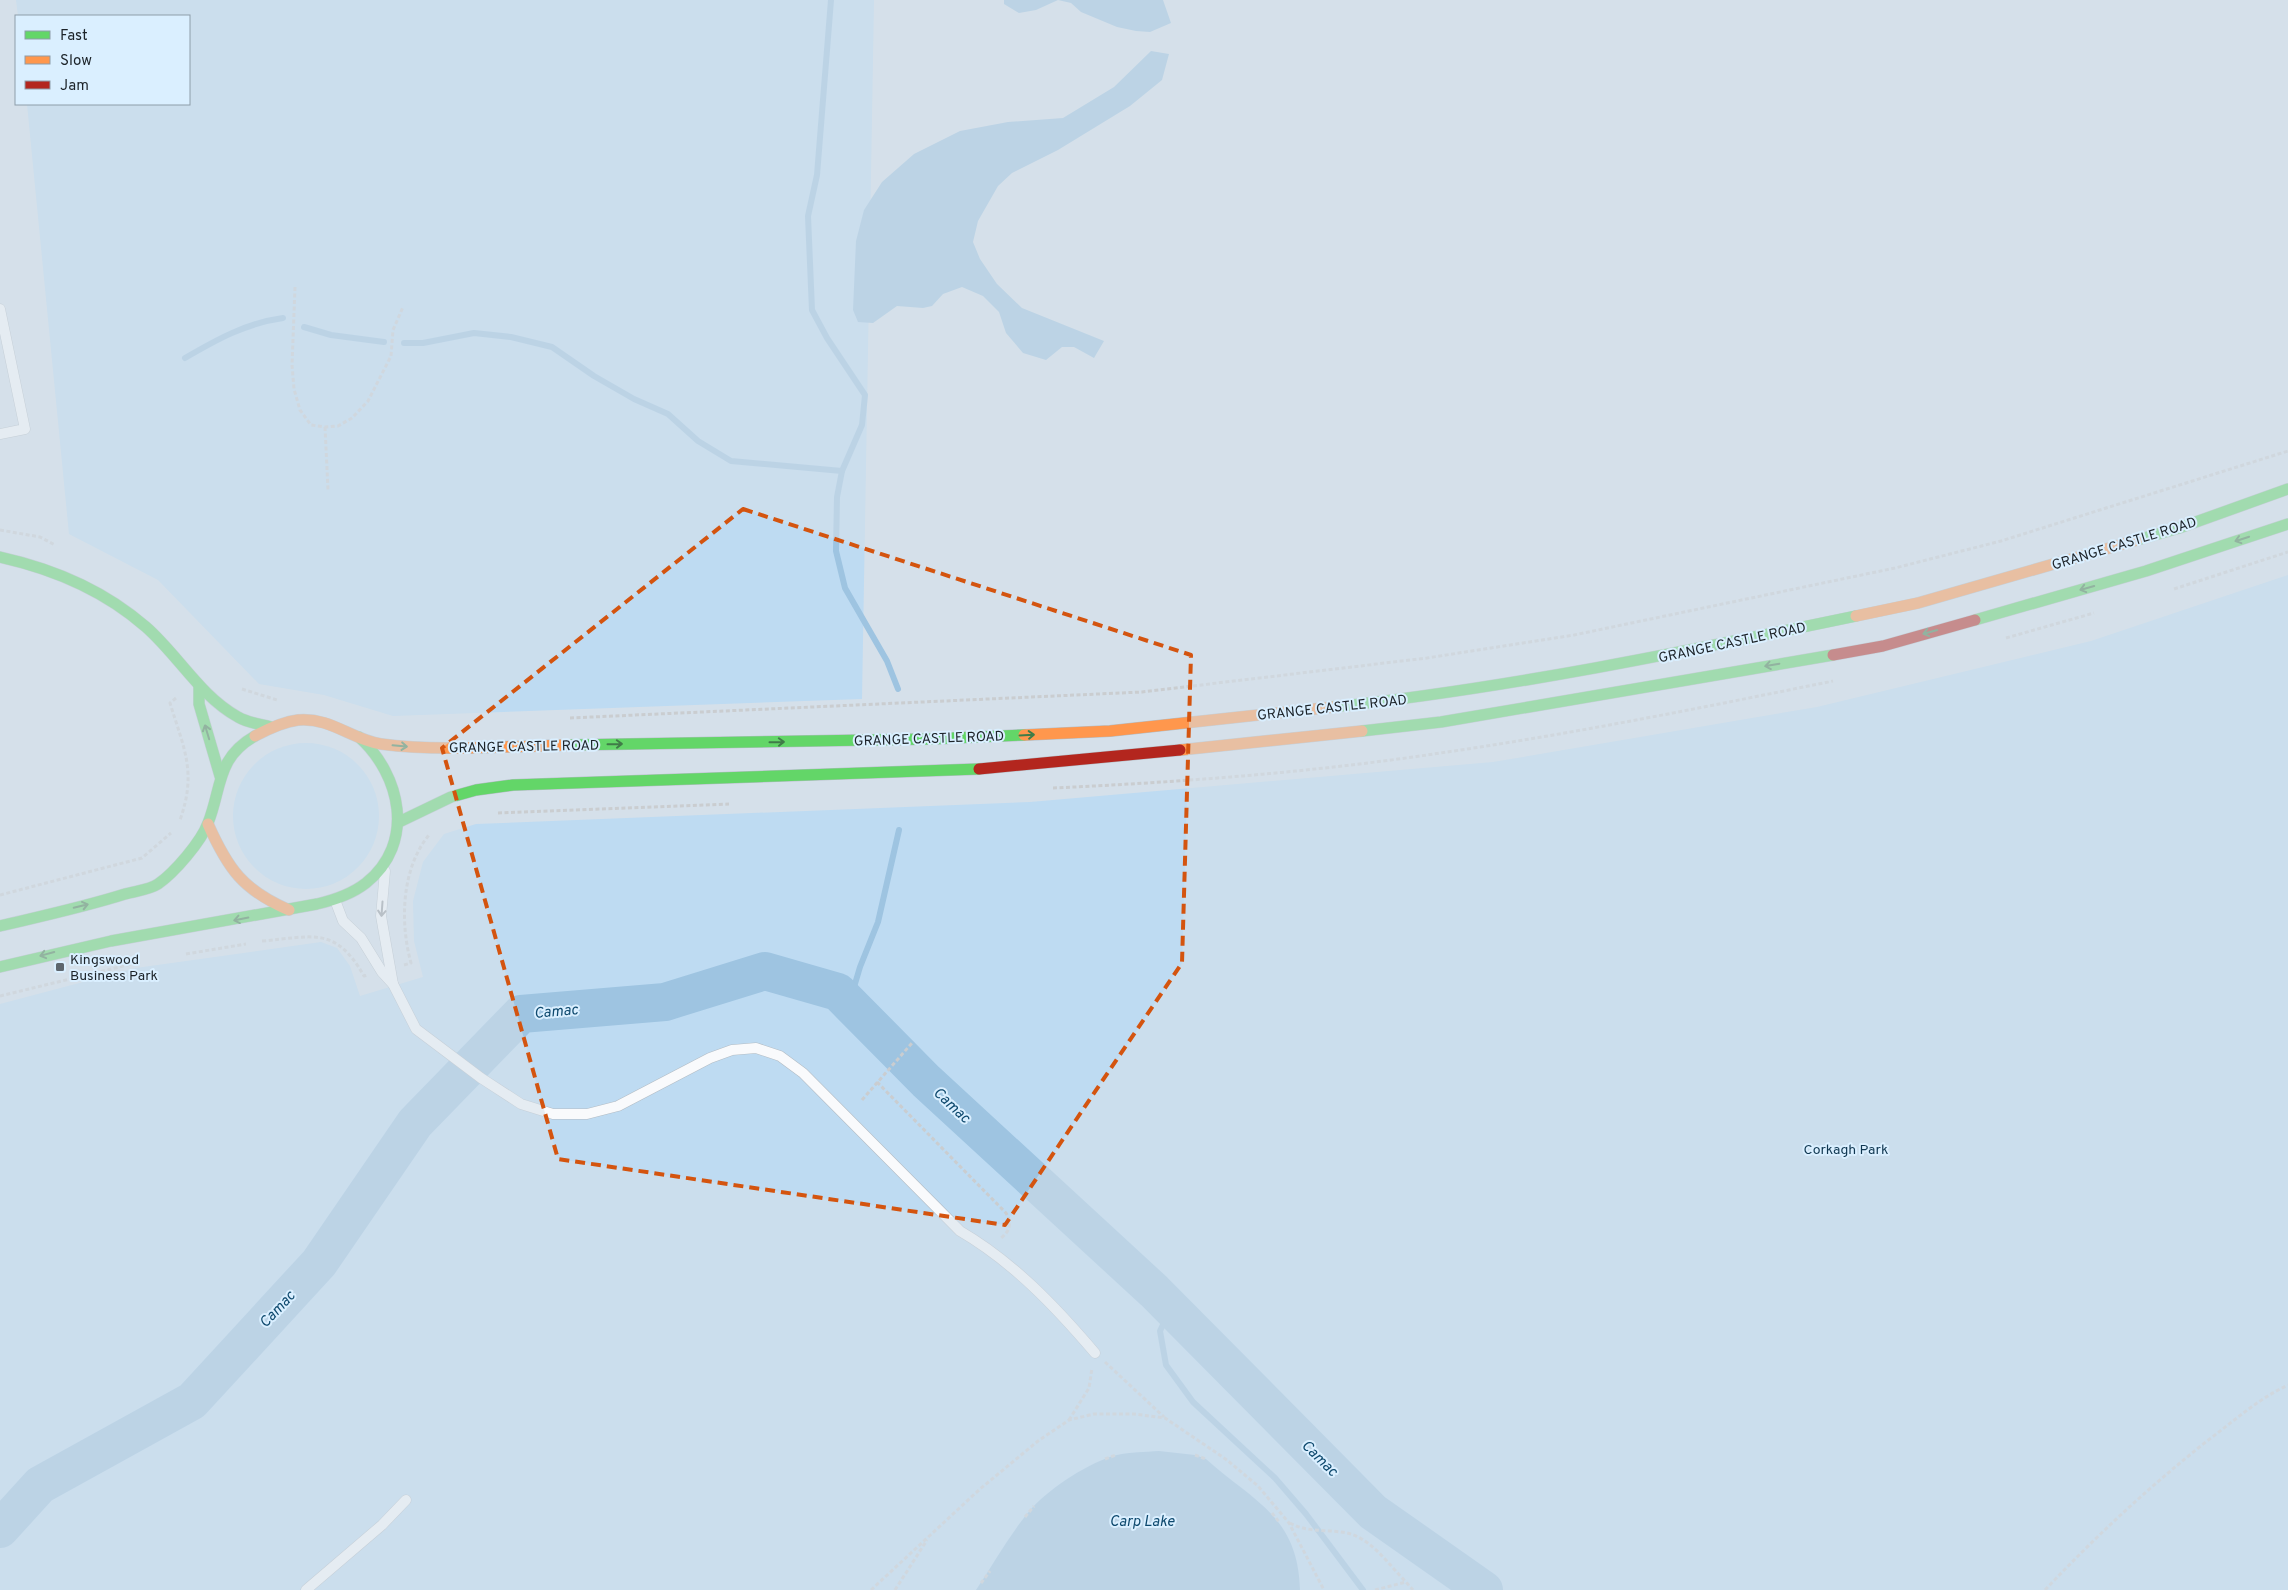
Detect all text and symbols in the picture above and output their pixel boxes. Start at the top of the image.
legend [15,15,190,105]
text: Fast [60,27,88,46]
text: Slow [60,52,92,71]
text: Jam [60,77,89,96]
street label: GRANGE CASTLE ROAD [2050,514,2199,575]
one-way arrow [2234,535,2250,544]
one-way arrow [2079,583,2095,593]
street label: GRANGE CASTLE ROAD [1657,620,1808,667]
one-way arrow [1923,628,1939,638]
one-way arrow [1764,660,1780,670]
street label: GRANGE CASTLE ROAD [1256,692,1408,725]
one-way arrow [202,724,211,740]
street label: GRANGE CASTLE ROAD [854,728,1005,751]
one-way arrow [1019,730,1035,739]
one-way arrow [769,737,785,746]
street label: GRANGE CASTLE ROAD [449,738,599,757]
one-way arrow [607,740,623,749]
one-way arrow [392,741,408,751]
one-way arrow [378,900,387,916]
one-way arrow [73,901,89,910]
one-way arrow [234,915,250,924]
one-way arrow [40,950,56,959]
place label: Kingswood Business Park [70,952,158,985]
marker: Kingswood Business Park [54,961,66,973]
water label: Camac [533,1001,580,1024]
water label: Camac [928,1084,974,1129]
park label: Corkagh Park [1804,1142,1888,1159]
water label: Camac [256,1287,301,1333]
water label: Camac [1297,1437,1342,1482]
water label: Carp Lake [1110,1513,1175,1532]

